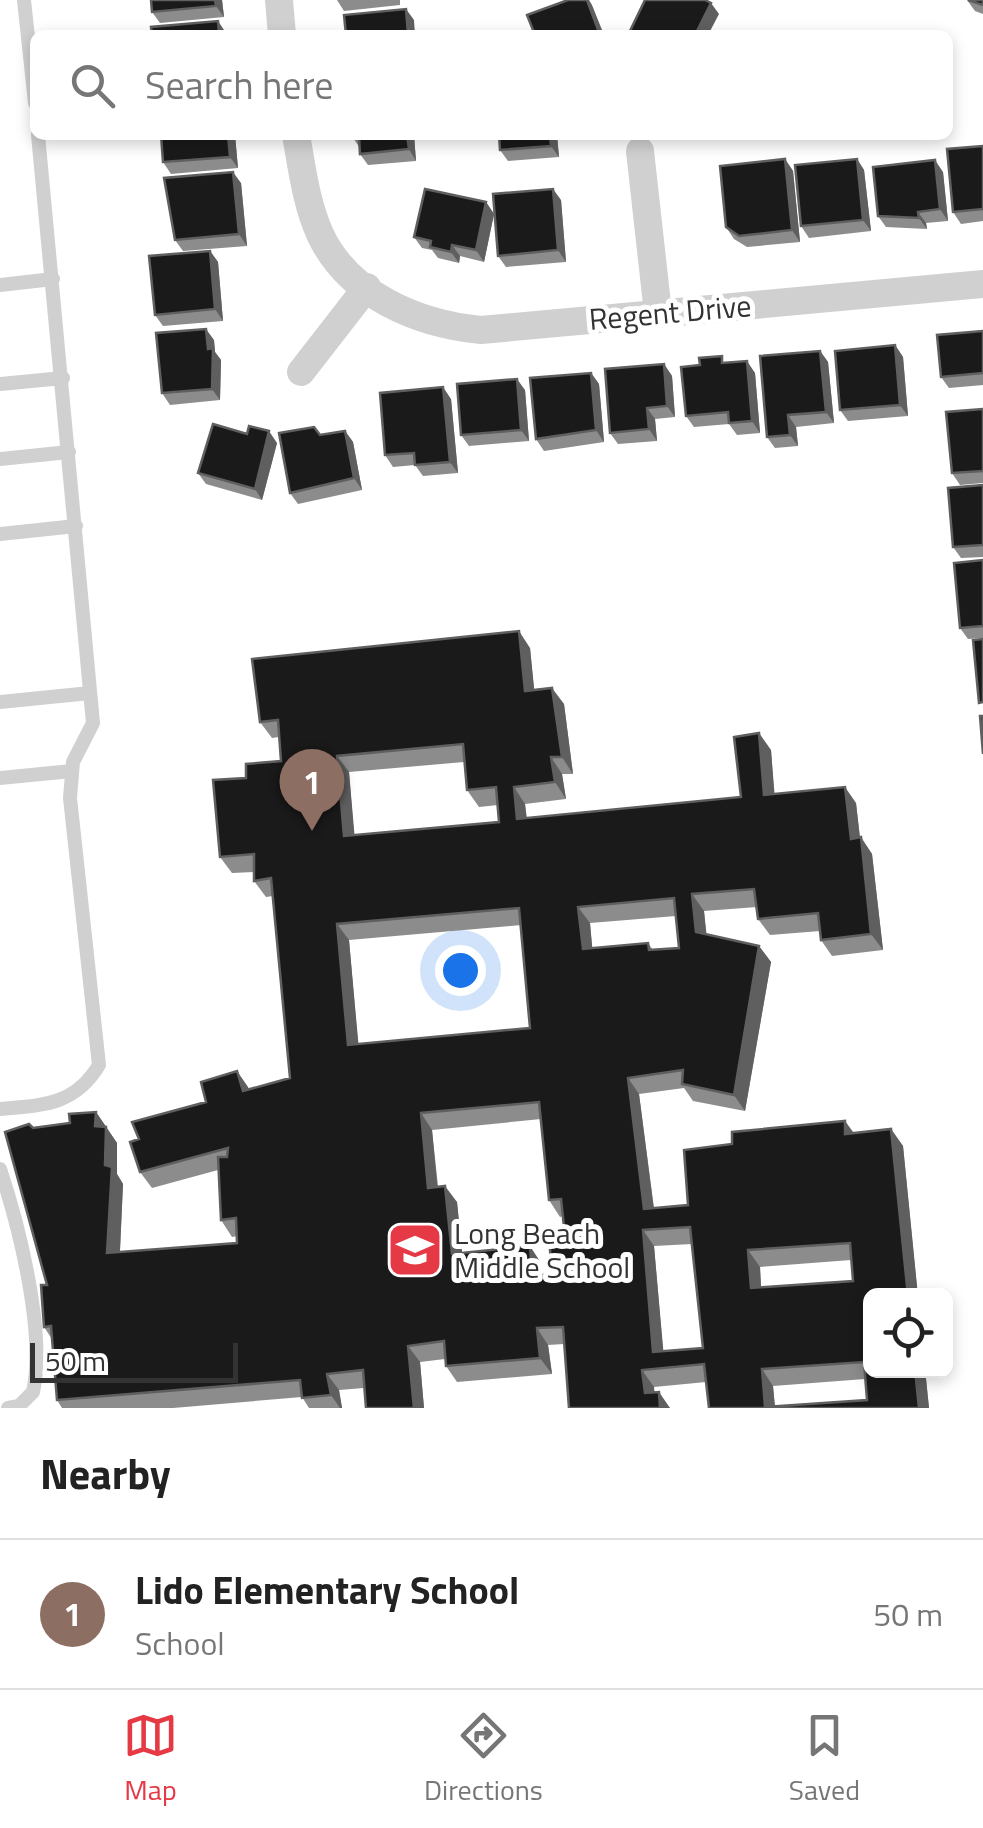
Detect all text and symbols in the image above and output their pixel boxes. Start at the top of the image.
search box [30,30,953,140]
text: Search here [145,56,333,114]
icon: search [65,58,120,113]
street label: Regent Drive [587,282,753,342]
pin: 1 [280,748,344,831]
your location [435,945,486,996]
place label: Long Beach Middle School [454,1210,630,1290]
school or university icon: Long Beach Middle School [385,1220,445,1280]
map controls [863,1288,953,1378]
button: locate [863,1288,953,1378]
scale bar [30,1338,238,1382]
text: 50 m [45,1339,106,1382]
text: Nearby [40,1441,171,1505]
text: Lido Elementary School [135,1561,519,1619]
text: 1 [64,1590,81,1638]
text: 50 m [873,1590,943,1638]
text: School [135,1619,225,1667]
tab: Map [123,1708,178,1811]
tab: Directions [424,1708,543,1811]
tab: Saved [789,1708,860,1811]

